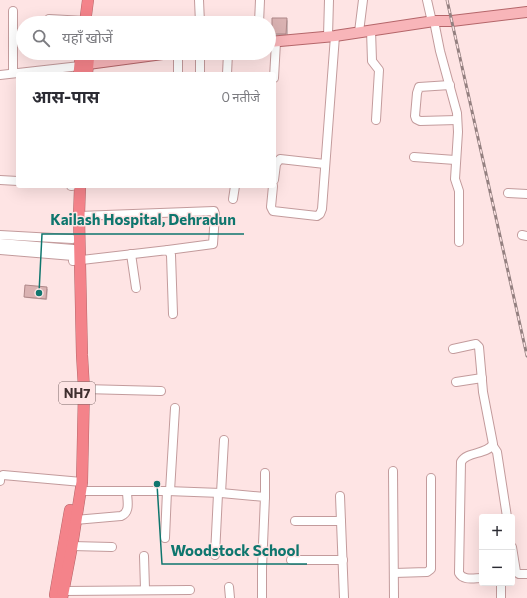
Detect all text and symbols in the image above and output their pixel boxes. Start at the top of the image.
search box [16,16,276,60]
icon: search [30,27,52,49]
text: यहाँ खोजें [62,28,113,46]
text: आस-पास [32,86,99,107]
text: 0 नतीजे [221,89,260,105]
callout: Kailash Hospital, Dehradun [42,207,244,234]
text: Kailash Hospital, Dehradun [50,210,236,228]
road number: NH7 [59,382,95,404]
map controls [479,514,515,586]
button: + [479,514,515,550]
callout: Woodstock School [162,537,307,564]
text: Woodstock School [170,541,300,559]
button: − [479,550,515,586]

